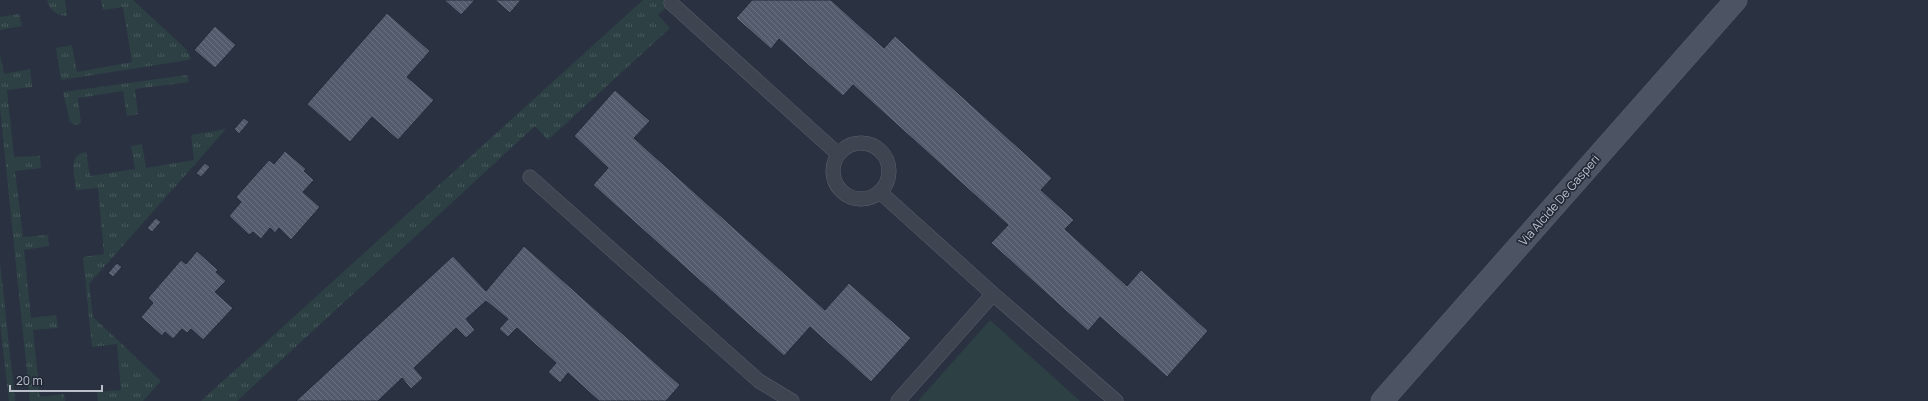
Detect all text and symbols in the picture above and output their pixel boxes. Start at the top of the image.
street label: Via Alcide De Gasperi [1515,151,1603,249]
scale bar [10,367,102,393]
text: 20 m [16,372,43,389]

